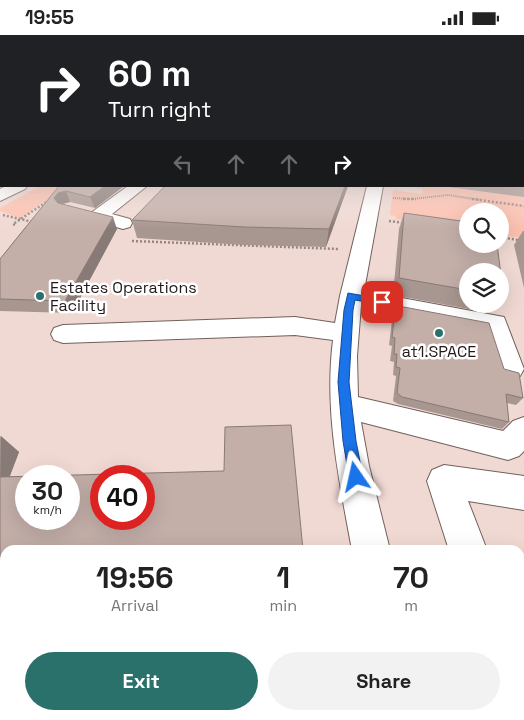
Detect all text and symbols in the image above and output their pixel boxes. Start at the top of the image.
text: 19:55 [25,5,74,30]
text: 60 m [108,52,191,96]
icon: right [25,55,90,120]
text: Turn right [108,95,211,123]
icon: left [169,150,197,178]
icon: ahead [222,150,250,178]
icon: ahead [275,150,303,178]
icon: right [328,150,356,178]
map controls [459,203,509,313]
button: search [459,203,509,253]
button: layers [459,263,509,313]
place label: Estates Operations Facility [50,277,197,316]
pin [361,281,403,323]
icon: arrive [368,288,396,316]
marker: Estates Operations Facility [34,290,46,302]
marker: at1.SPACE [433,327,445,339]
place label: at1.SPACE [402,341,476,362]
position arrow [329,450,381,502]
speed limit sign: 40 [90,465,155,530]
text: 30 [32,475,63,507]
text: km/h [33,502,62,518]
text: 19:56 [96,558,174,597]
text: 1 [277,558,290,597]
text: 70 [393,558,429,597]
text: Arrival [111,595,159,616]
text: min [270,595,297,616]
text: m [404,595,418,616]
button: Exit [25,652,258,710]
button: Share [268,652,500,710]

